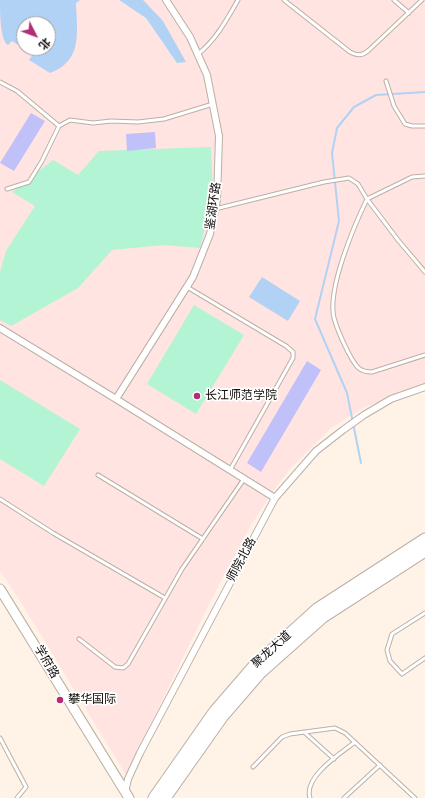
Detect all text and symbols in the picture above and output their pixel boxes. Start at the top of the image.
north arrow [16,16,56,56]
text: 北 [35,35,54,53]
street label: 鉴湖环路 [204,181,224,231]
place label: 长江师范学院 [205,389,277,403]
marker: 长江师范学院 [192,391,202,401]
street label: 师院北路 [224,535,260,585]
street label: 聚龙大道 [249,629,295,671]
street label: 学府路 [31,643,61,681]
place label: 攀华国际 [68,693,116,707]
marker: 攀华国际 [55,695,65,705]

